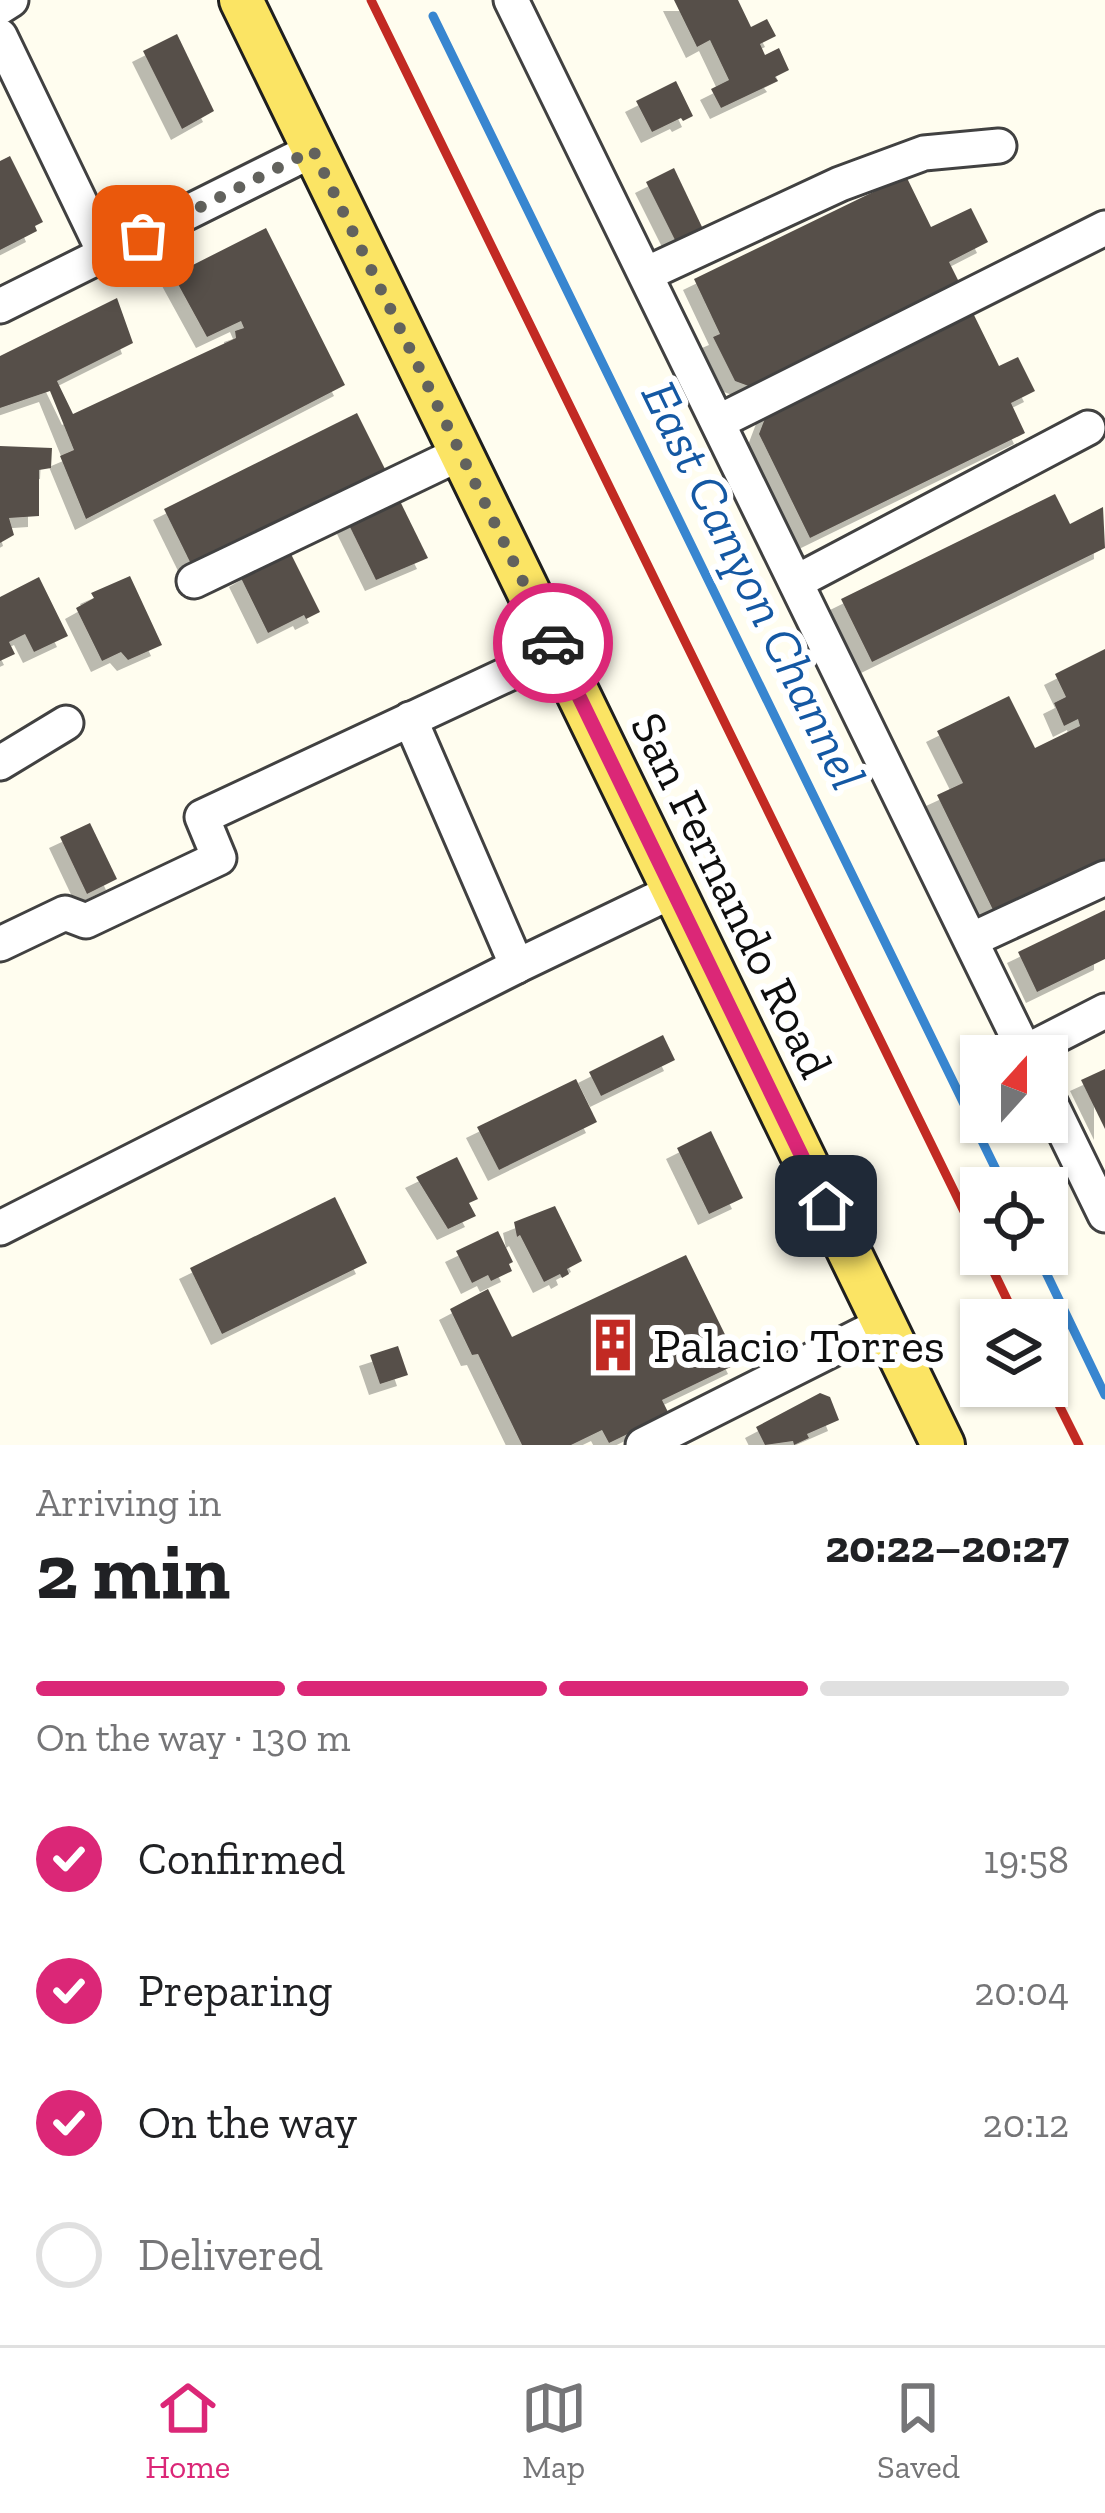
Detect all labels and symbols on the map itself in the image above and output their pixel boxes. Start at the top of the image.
pin [92,185,194,287]
water label: East Canyon Channel [629,371,879,799]
courier [493,583,613,703]
street label: San Fernando Road [619,703,845,1087]
north arrow [960,1035,1068,1143]
pin [775,1155,877,1257]
building icon: Palacio Torres [584,1316,642,1374]
place label: Palacio Torres [653,1317,945,1374]

